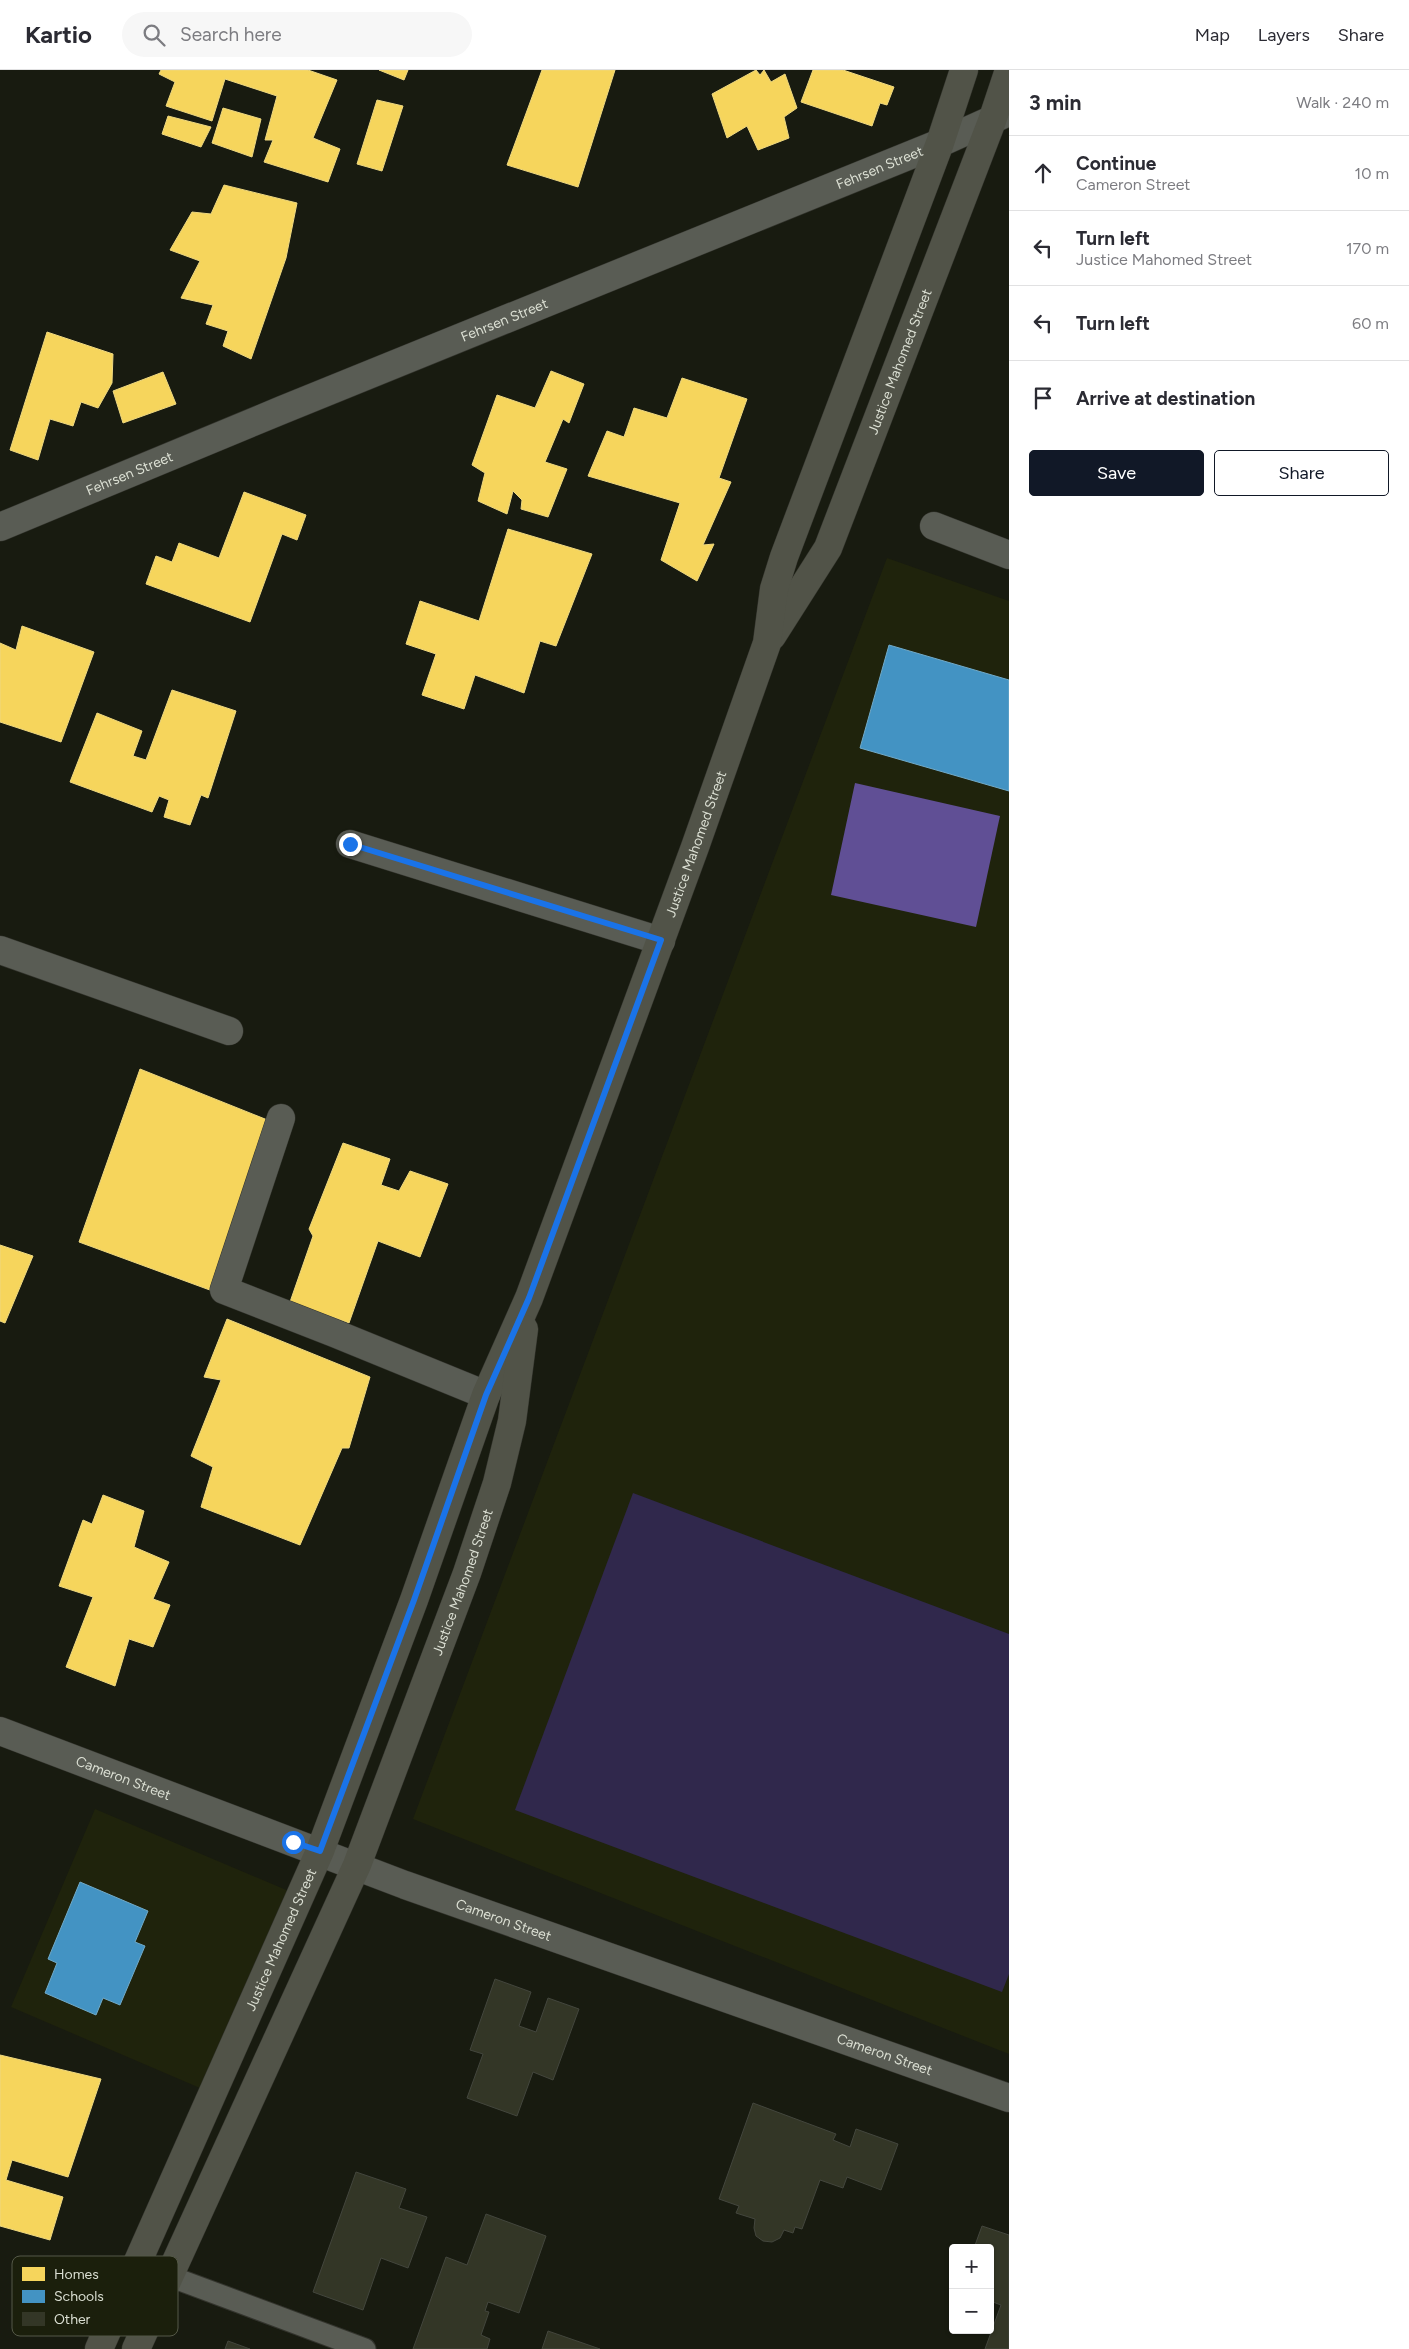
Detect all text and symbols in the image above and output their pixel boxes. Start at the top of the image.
search box [122,12,472,57]
text: Kartio [25,20,92,49]
icon: search [140,21,168,49]
text: Search here [180,23,282,46]
text: Map [1195,24,1230,46]
text: Layers [1258,24,1310,46]
text: Share [1338,24,1384,46]
text: 3 min [1029,90,1081,115]
text: Walk · 240 m [1296,93,1389,112]
street label: Fehrsen Street [833,142,925,193]
text: Continue [1076,152,1156,175]
icon: ahead [1029,159,1057,187]
text: 10 m [1355,164,1389,183]
text: Cameron Street [1076,175,1190,194]
text: Turn left [1076,227,1150,250]
icon: left [1029,234,1057,262]
text: 170 m [1346,239,1389,258]
text: Justice Mahomed Street [1076,250,1252,269]
street label: Justice Mahomed Street [864,287,935,437]
street label: Fehrsen Street [458,295,550,345]
icon: left [1029,309,1057,337]
text: Turn left [1076,312,1150,335]
text: 60 m [1352,314,1389,333]
icon: arrive [1029,384,1057,412]
text: Arrive at destination [1076,387,1255,410]
street label: Fehrsen Street [83,448,175,499]
button: Save [1029,450,1204,496]
button: Share [1214,450,1389,496]
street label: Justice Mahomed Street [661,768,730,919]
route end [339,833,362,856]
street label: Justice Mahomed Street [428,1507,496,1658]
street label: Cameron Street [74,1752,173,1804]
route start [282,1831,305,1854]
street label: Justice Mahomed Street [242,1866,320,2013]
street label: Cameron Street [454,1895,554,1945]
street label: Cameron Street [835,2030,935,2079]
map controls [949,2244,994,2334]
button: + [949,2244,994,2289]
legend [12,2256,178,2336]
text: Homes [54,2266,99,2283]
text: Schools [54,2288,104,2305]
button: − [949,2289,994,2334]
text: Other [54,2311,91,2328]

